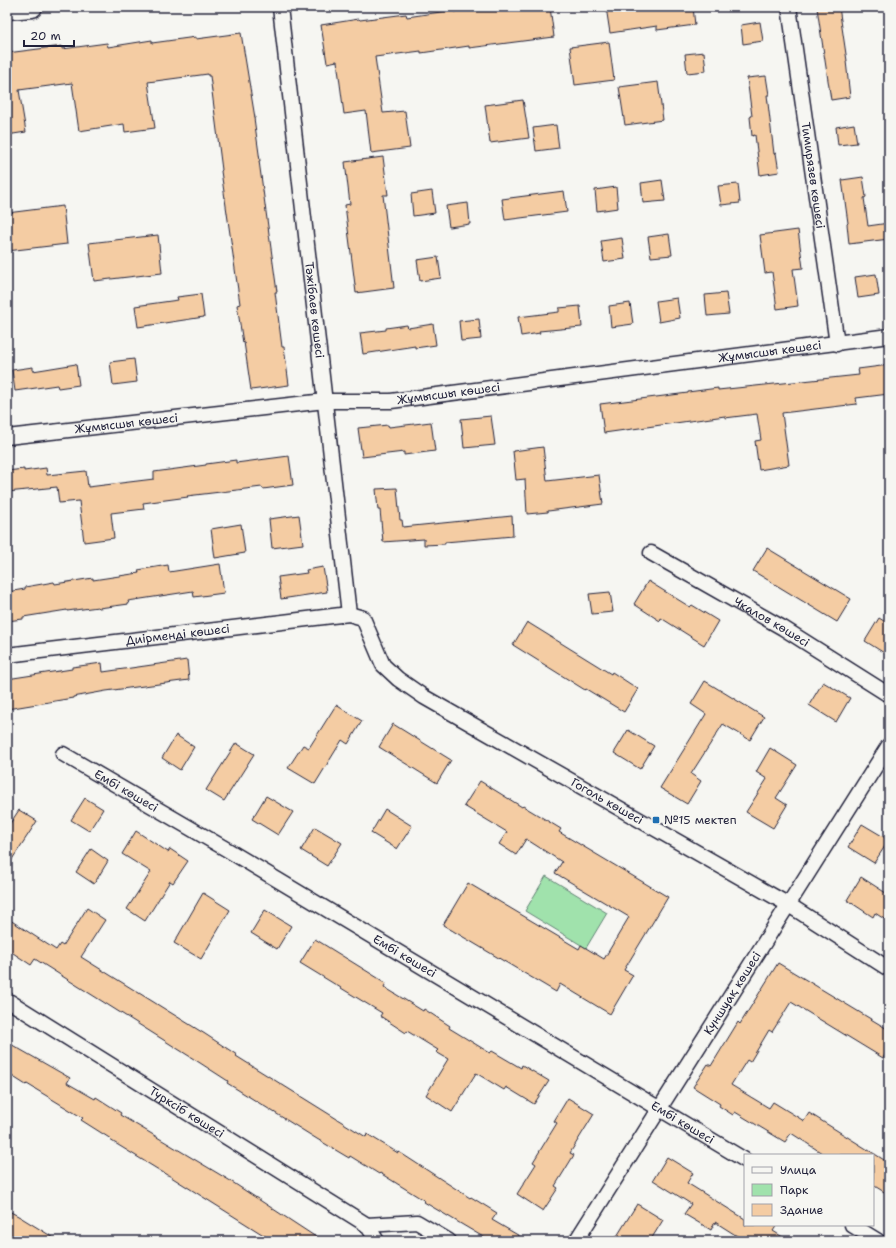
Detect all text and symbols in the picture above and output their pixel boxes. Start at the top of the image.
scale bar [24,22,74,48]
text: 20 m [30,28,61,44]
street label: Тимирязев көшесі [797,121,828,230]
street label: Тәжібаев көшесі [301,261,328,359]
street label: Жұмысшы көшесі [717,337,822,366]
street label: Жұмысшы көшесі [396,379,501,408]
street label: Жұмысшы көшесі [74,410,179,437]
street label: Чкалов көшесі [731,594,812,651]
street label: Диірменді көшесі [125,620,231,649]
street label: Ембі көшесі [91,766,161,816]
street label: Гоголь көшесі [568,774,646,828]
place label: №15 мектеп [664,812,737,828]
marker: №15 мектеп [651,815,661,825]
street label: Ембі көшесі [370,931,439,981]
street label: Күншуақ көшесі [700,948,765,1038]
street label: Түрксіб көшесі [146,1083,227,1142]
street label: Ембі көшесі [648,1097,717,1148]
legend [744,1154,874,1226]
text: Улица [780,1162,817,1178]
text: Парк [780,1182,809,1198]
text: Здание [780,1202,824,1218]

